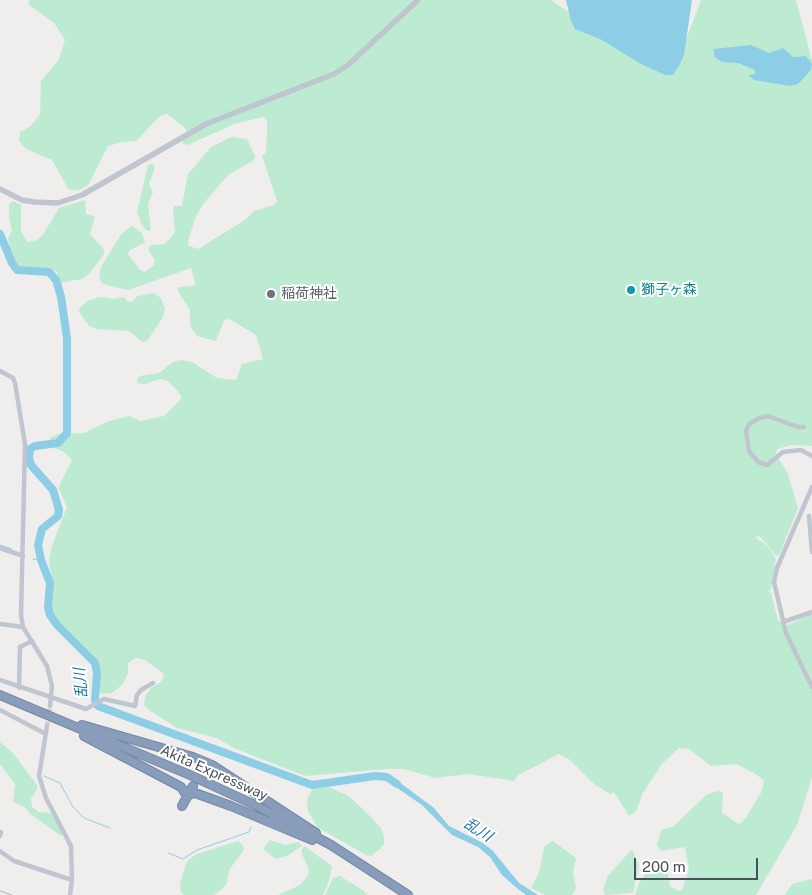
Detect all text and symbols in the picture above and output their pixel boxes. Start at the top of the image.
place label: 獅子ヶ森 [641,282,697,298]
marker: 獅子ヶ森 [625,284,637,296]
place label: 稲荷神社 [281,286,337,302]
marker: 稲荷神社 [265,288,277,300]
water label: 乱川 [71,667,91,699]
street label: Akita Expressway [158,742,270,804]
water label: 乱川 [461,814,495,846]
scale bar [637,848,761,880]
text: 200 m [642,858,686,875]

